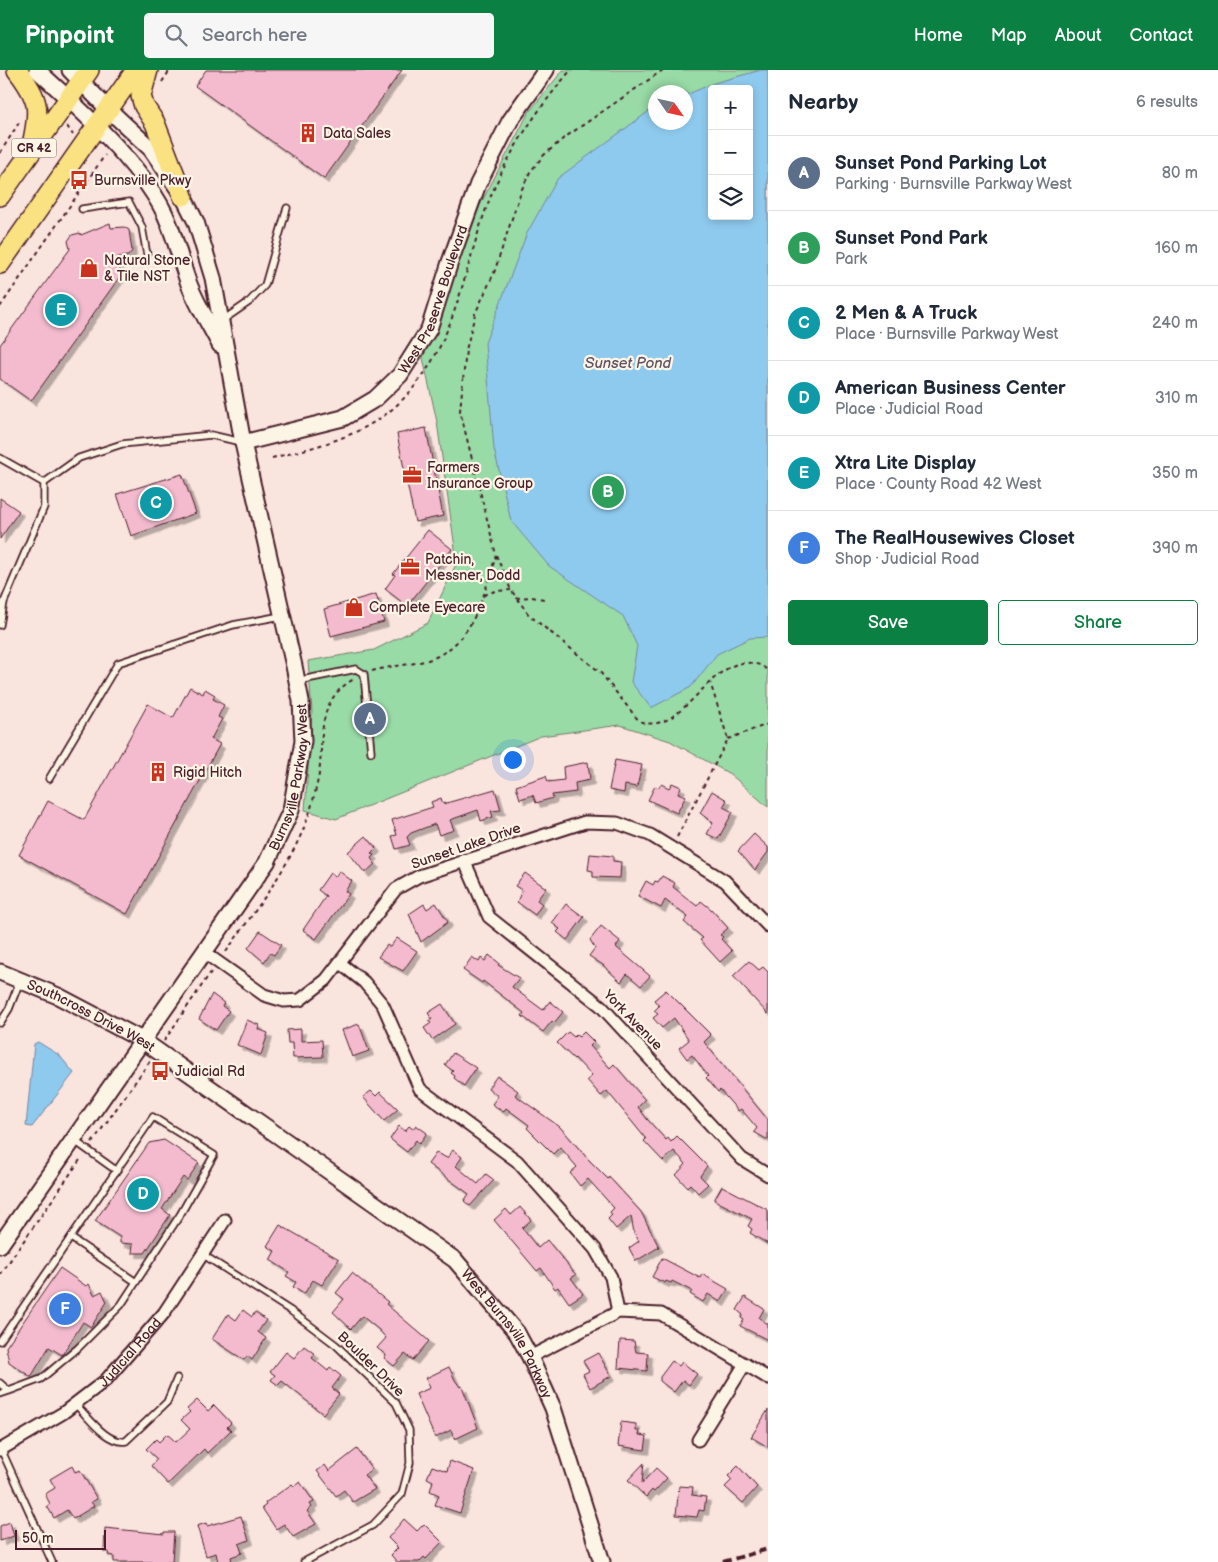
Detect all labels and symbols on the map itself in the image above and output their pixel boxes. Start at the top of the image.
north arrow [648,85,693,130]
building icon: Data Sales [297,122,319,144]
place label: Data Sales [323,125,391,142]
road number: CR 42 [12,138,56,158]
bus stop icon: Burnsville Pkwy [68,169,90,191]
place label: Burnsville Pkwy [94,172,192,189]
street label: West Preserve Boulevard [394,223,471,377]
place label: Natural Stone & Tile NST [104,252,190,285]
shop icon: Natural Stone & Tile NST [78,257,100,279]
pin: E [45,291,77,329]
water label: Sunset Pond [585,354,672,373]
place label: Farmers Insurance Group [427,459,533,492]
office icon: Farmers Insurance Group [401,464,423,486]
pin: B [592,473,624,511]
pin: C [140,484,172,522]
place label: Patchin, Messner, Dodd [425,551,520,584]
office icon: Patchin, Messner, Dodd [399,556,421,578]
shop icon: Complete Eyecare [343,596,365,618]
place label: Complete Eyecare [369,599,485,616]
pin: A [354,700,386,738]
street label: Burnsville Parkway West [265,703,312,853]
your location [500,747,526,773]
building icon: Rigid Hitch [147,761,169,783]
place label: Rigid Hitch [173,764,242,781]
street label: Sunset Lake Drive [409,819,523,873]
street label: Southcross Drive West [25,976,159,1056]
street label: York Avenue [599,985,666,1054]
bus stop icon: Judicial Rd [149,1060,171,1082]
place label: Judicial Rd [175,1063,245,1080]
pin: D [127,1175,159,1213]
street label: West Burnsville Parkway [458,1266,556,1401]
pin: F [49,1290,81,1328]
street label: Judicial Road [96,1314,165,1391]
street label: Boulder Drive [334,1328,408,1400]
scale bar [15,1527,106,1550]

